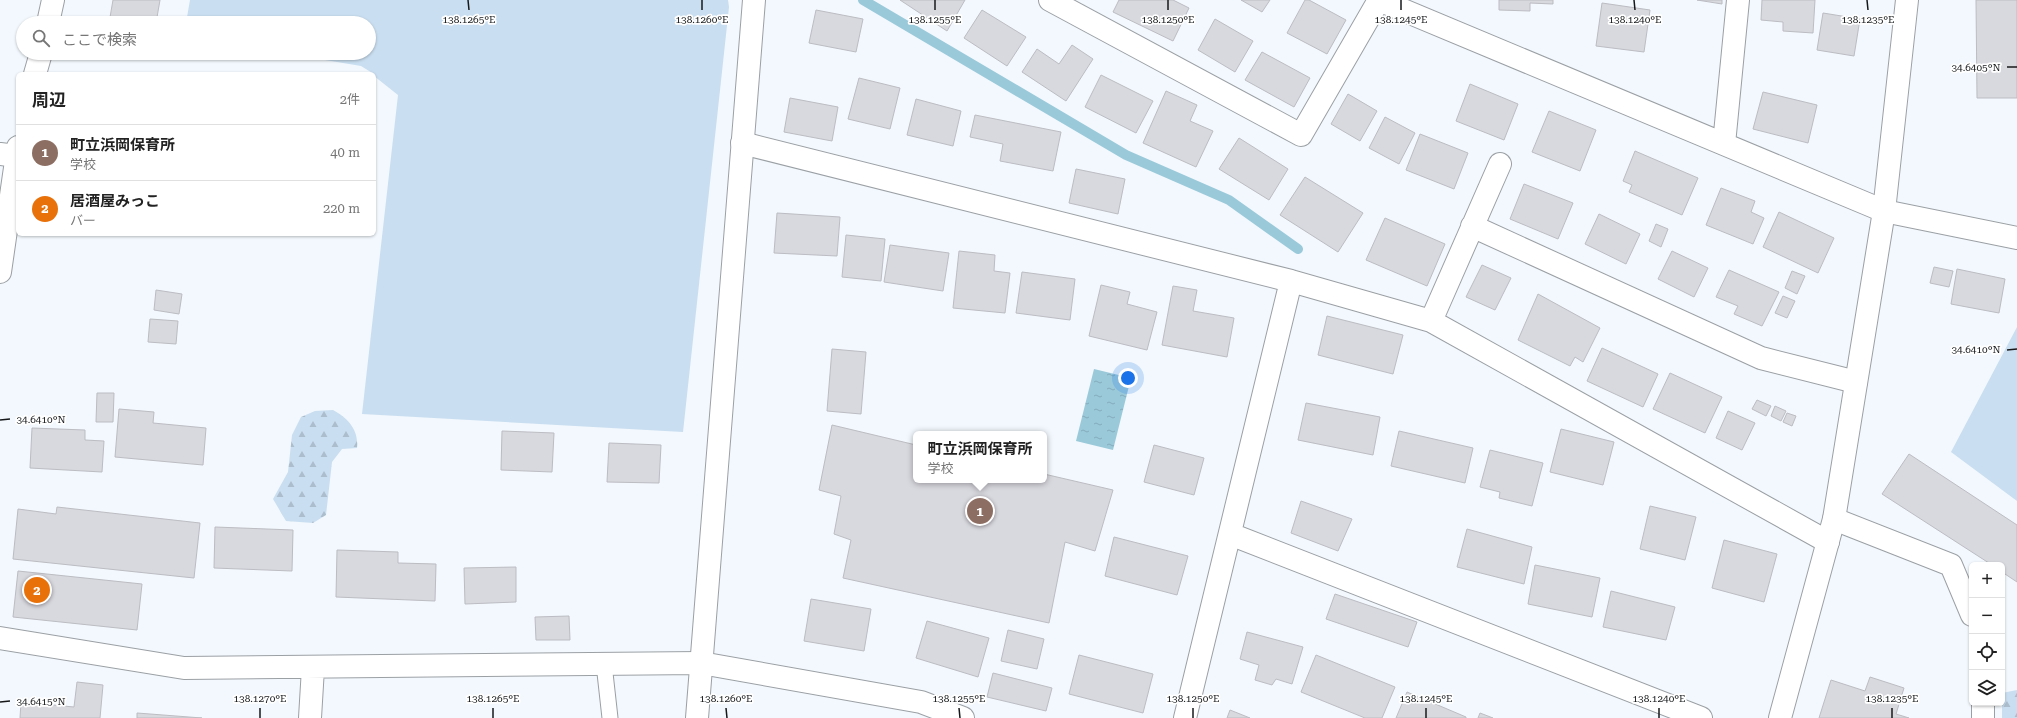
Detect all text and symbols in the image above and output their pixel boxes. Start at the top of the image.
text: 138.1265°E [442,14,496,25]
text: 138.1260°E [675,14,729,25]
text: 138.1255°E [908,14,962,25]
text: 138.1250°E [1141,14,1195,25]
text: 138.1245°E [1374,14,1428,25]
text: 138.1240°E [1608,14,1662,25]
text: 138.1235°E [1841,14,1895,25]
search box [16,16,376,60]
icon: search [30,27,52,49]
text: ここで検索 [62,31,137,49]
text: 34.6405°N [1951,62,2001,73]
text: 周辺 [32,90,66,110]
text: 2件 [340,92,360,107]
text: 町立浜岡保育所 [70,136,175,154]
text: 1 [41,145,49,160]
text: 40 m [330,145,360,160]
text: 学校 [70,157,96,172]
text: 居酒屋みっこ [70,192,160,210]
text: 2 [41,201,49,216]
text: 220 m [323,201,360,216]
text: バー [70,213,96,228]
text: 34.6410°N [1951,344,2001,355]
your location [1118,368,1138,388]
text: 34.6410°N [16,414,66,425]
popup [913,431,1047,483]
text: 町立浜岡保育所 [927,440,1033,458]
text: 学校 [927,461,954,476]
pin: 1 [967,496,993,526]
map controls [1969,562,2005,706]
button: + [1969,562,2005,598]
pin: 2 [24,575,50,605]
button: − [1969,598,2005,634]
button: locate [1969,634,2005,670]
button: layers [1969,670,2005,706]
text: 138.1270°E [233,693,287,704]
text: 138.1265°E [466,693,520,704]
text: 138.1260°E [699,693,753,704]
text: 138.1255°E [932,693,986,704]
text: 138.1250°E [1166,693,1220,704]
text: 138.1245°E [1399,693,1453,704]
text: 138.1240°E [1632,693,1686,704]
text: 138.1235°E [1865,693,1919,704]
text: 34.6415°N [16,696,66,707]

